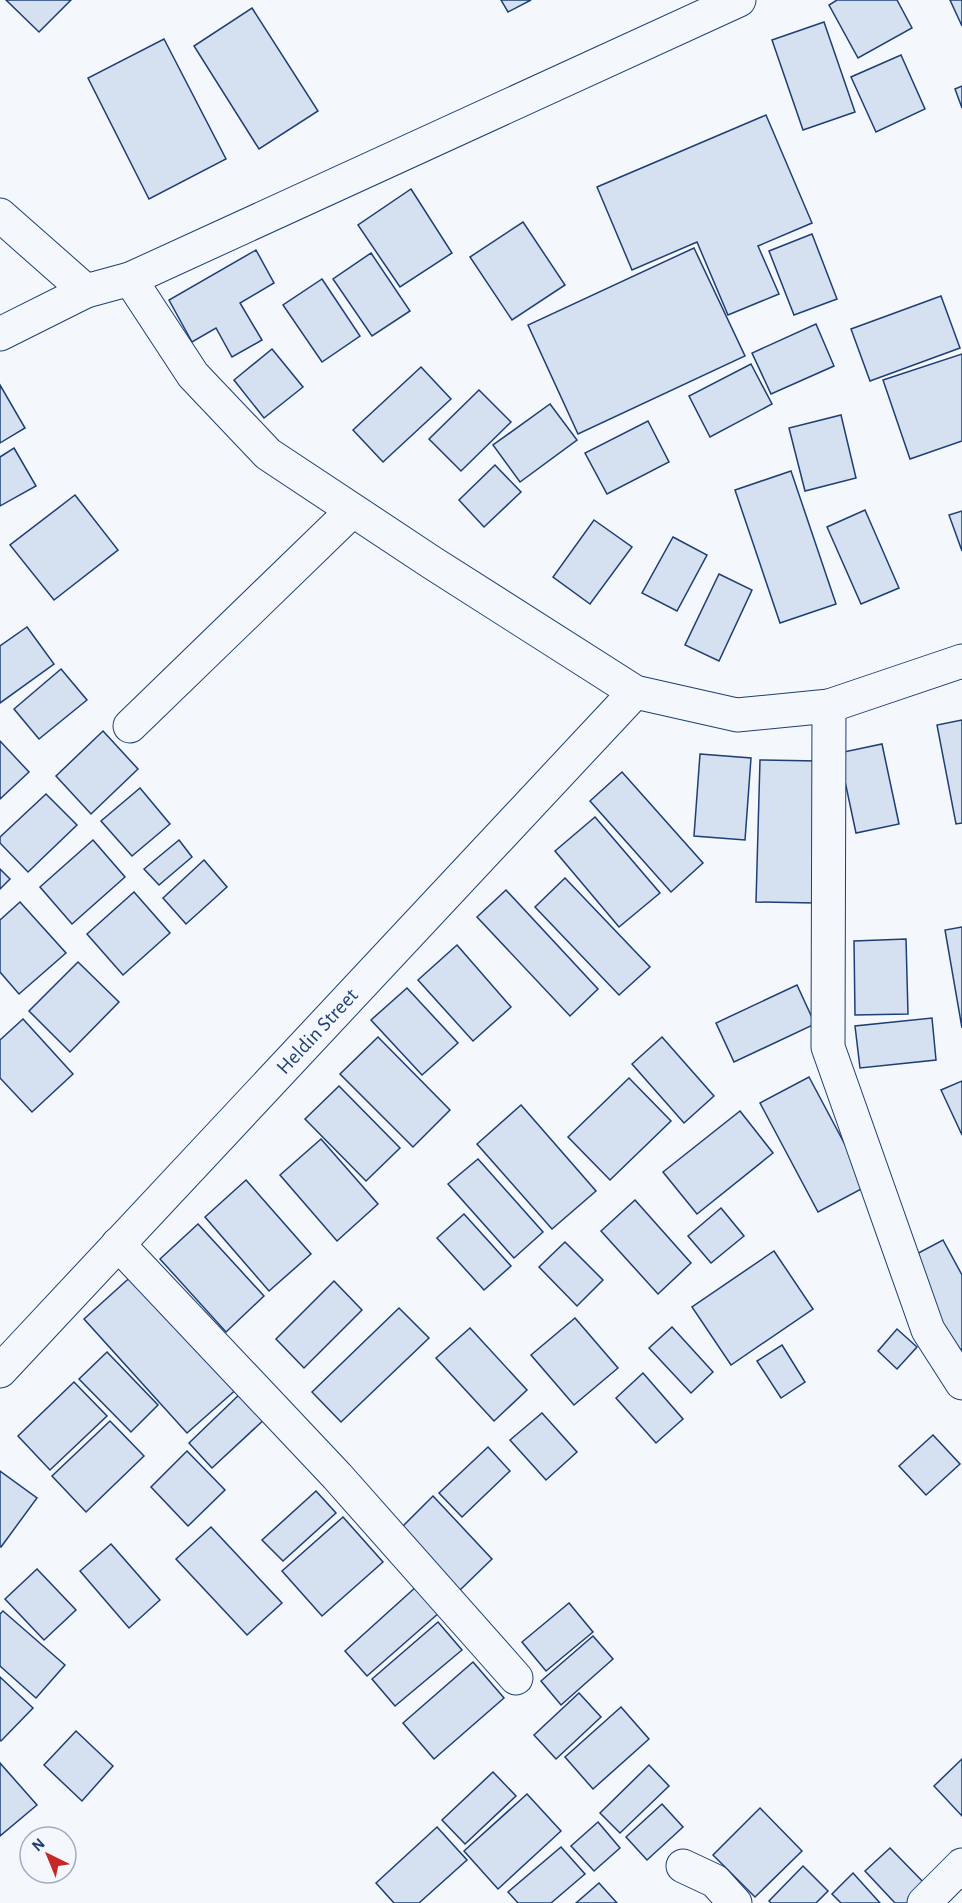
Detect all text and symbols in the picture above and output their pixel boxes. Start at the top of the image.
street label: Heldin Street [273,984,362,1078]
north arrow [18,1825,78,1885]
text: N [29,1835,48,1854]

